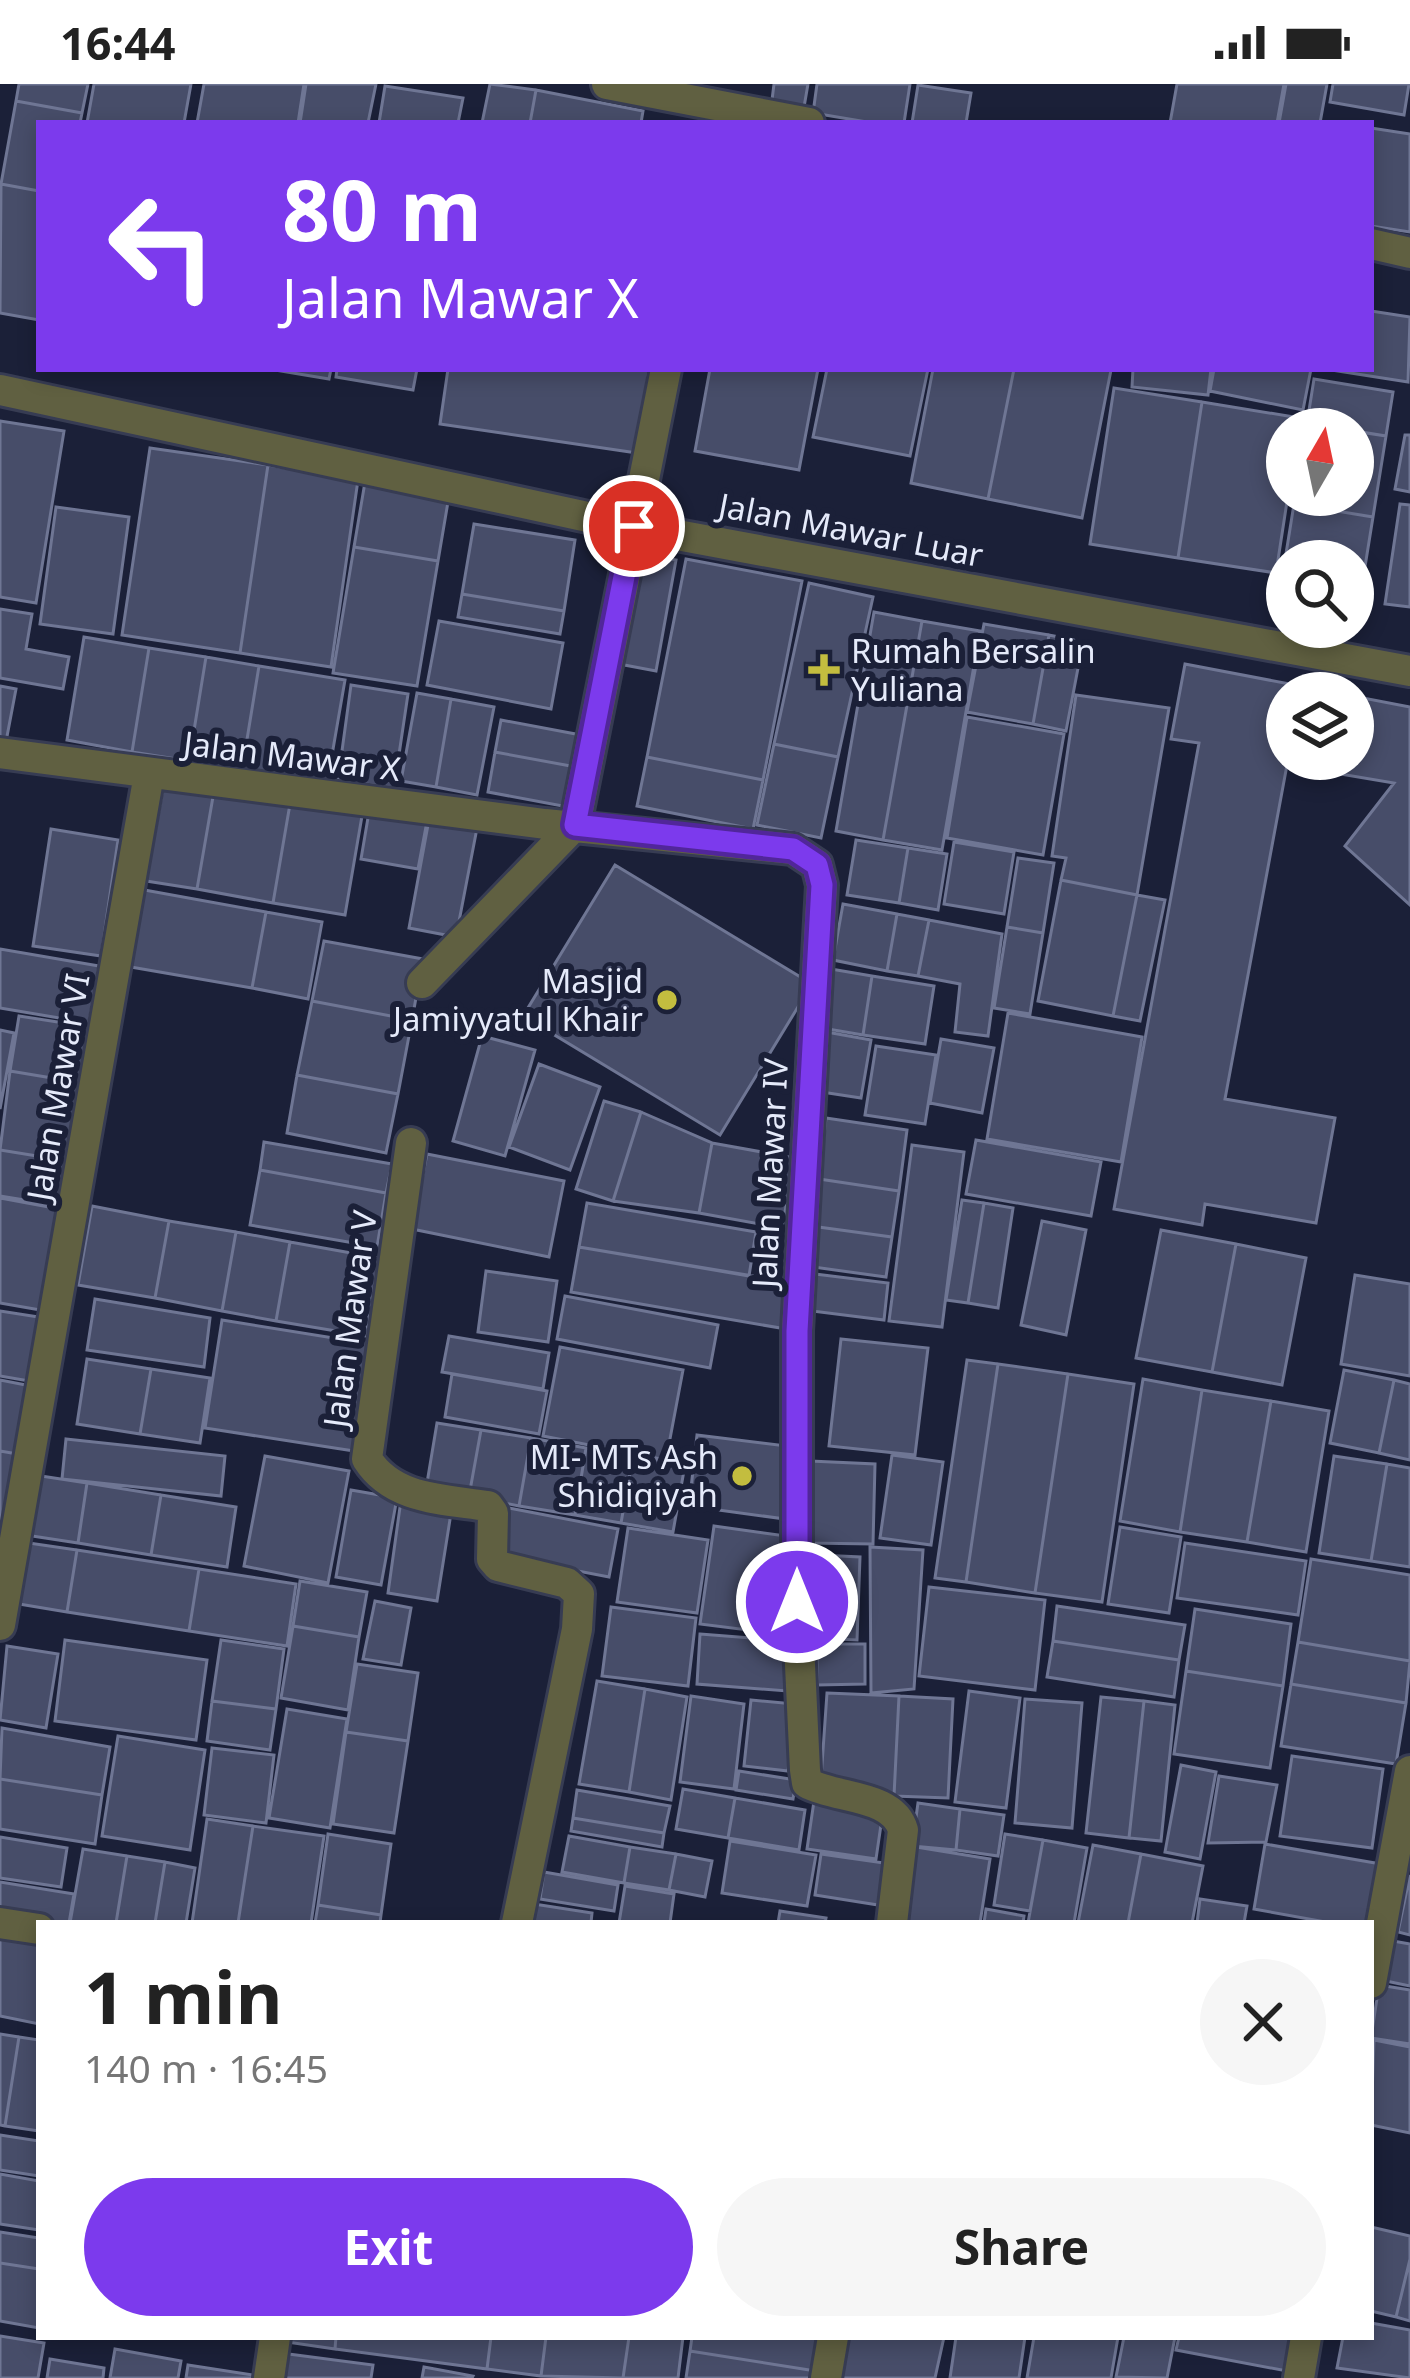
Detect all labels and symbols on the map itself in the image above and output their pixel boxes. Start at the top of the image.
north arrow [1266,408,1374,516]
pin [583,475,685,577]
street label: Jalan Mawar Luar [712,481,988,577]
place label: Rumah Bersalin Yuliana [851,628,1096,711]
marker: Rumah Bersalin Yuliana [808,654,840,686]
street label: Jalan Mawar X [178,720,404,791]
place label: Masjid Jamiyyatul Khair [390,958,643,1041]
street label: Jalan Mawar VI [15,970,100,1207]
marker: Masjid Jamiyyatul Khair [654,987,680,1013]
street label: Jalan Mawar IV [741,1057,798,1292]
street label: Jalan Mawar V [312,1207,387,1433]
place label: MI- MTs Ash Shidiqiyah [530,1434,718,1517]
marker: MI- MTs Ash Shidiqiyah [729,1463,755,1489]
position arrow [734,1539,860,1665]

